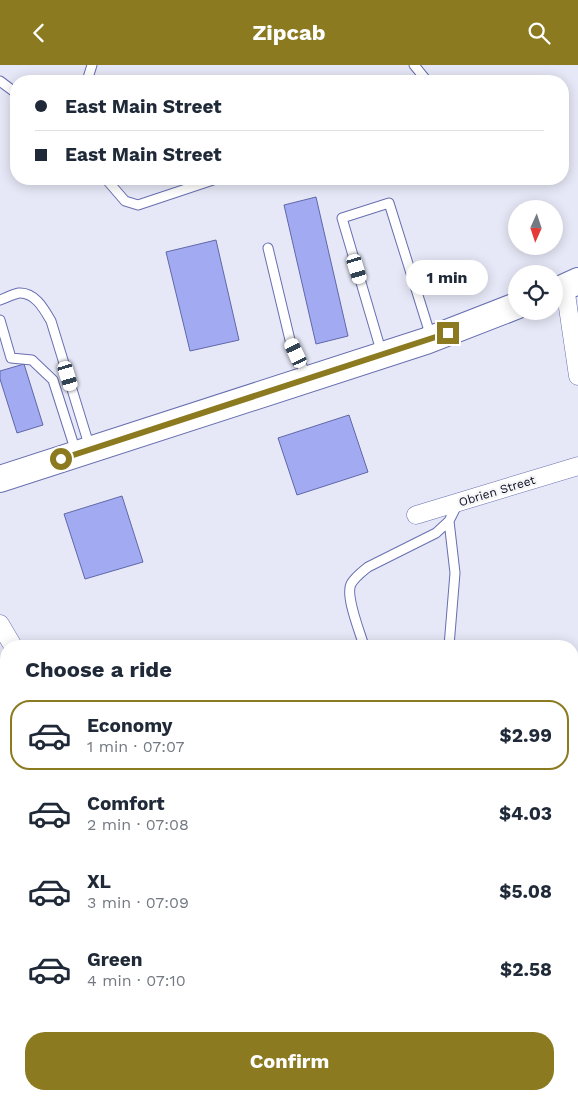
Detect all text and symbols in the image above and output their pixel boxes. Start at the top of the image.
icon: back [25,19,53,47]
icon: search [525,19,553,47]
text: Zipcab [252,20,326,45]
text: East Main Street [65,95,222,118]
text: East Main Street [65,143,222,166]
north arrow [508,200,562,255]
map controls [508,200,563,320]
car [345,252,368,286]
callout: 1 min [407,261,489,295]
button: locate [508,265,563,320]
text: 1 min [426,268,468,287]
route end [437,322,459,344]
car [282,336,309,370]
car [56,359,79,393]
route start [50,448,72,470]
street label: Obrien Street [457,473,537,509]
text: Choose a ride [25,657,172,682]
icon: car [27,713,72,758]
text: Economy [87,714,172,737]
text: $2.99 [500,724,552,747]
text: 1 min · 07:07 [87,737,185,756]
icon: car [27,791,72,836]
text: Comfort [87,792,165,815]
text: $4.03 [499,802,552,825]
text: 2 min · 07:08 [87,815,189,834]
icon: car [27,869,72,914]
text: XL [87,870,111,893]
text: $5.08 [499,880,552,903]
text: 3 min · 07:09 [87,893,189,912]
icon: car [27,947,72,992]
text: Green [87,948,143,971]
text: $2.58 [500,958,552,981]
text: 4 min · 07:10 [87,971,186,990]
button: Confirm [25,1032,554,1090]

